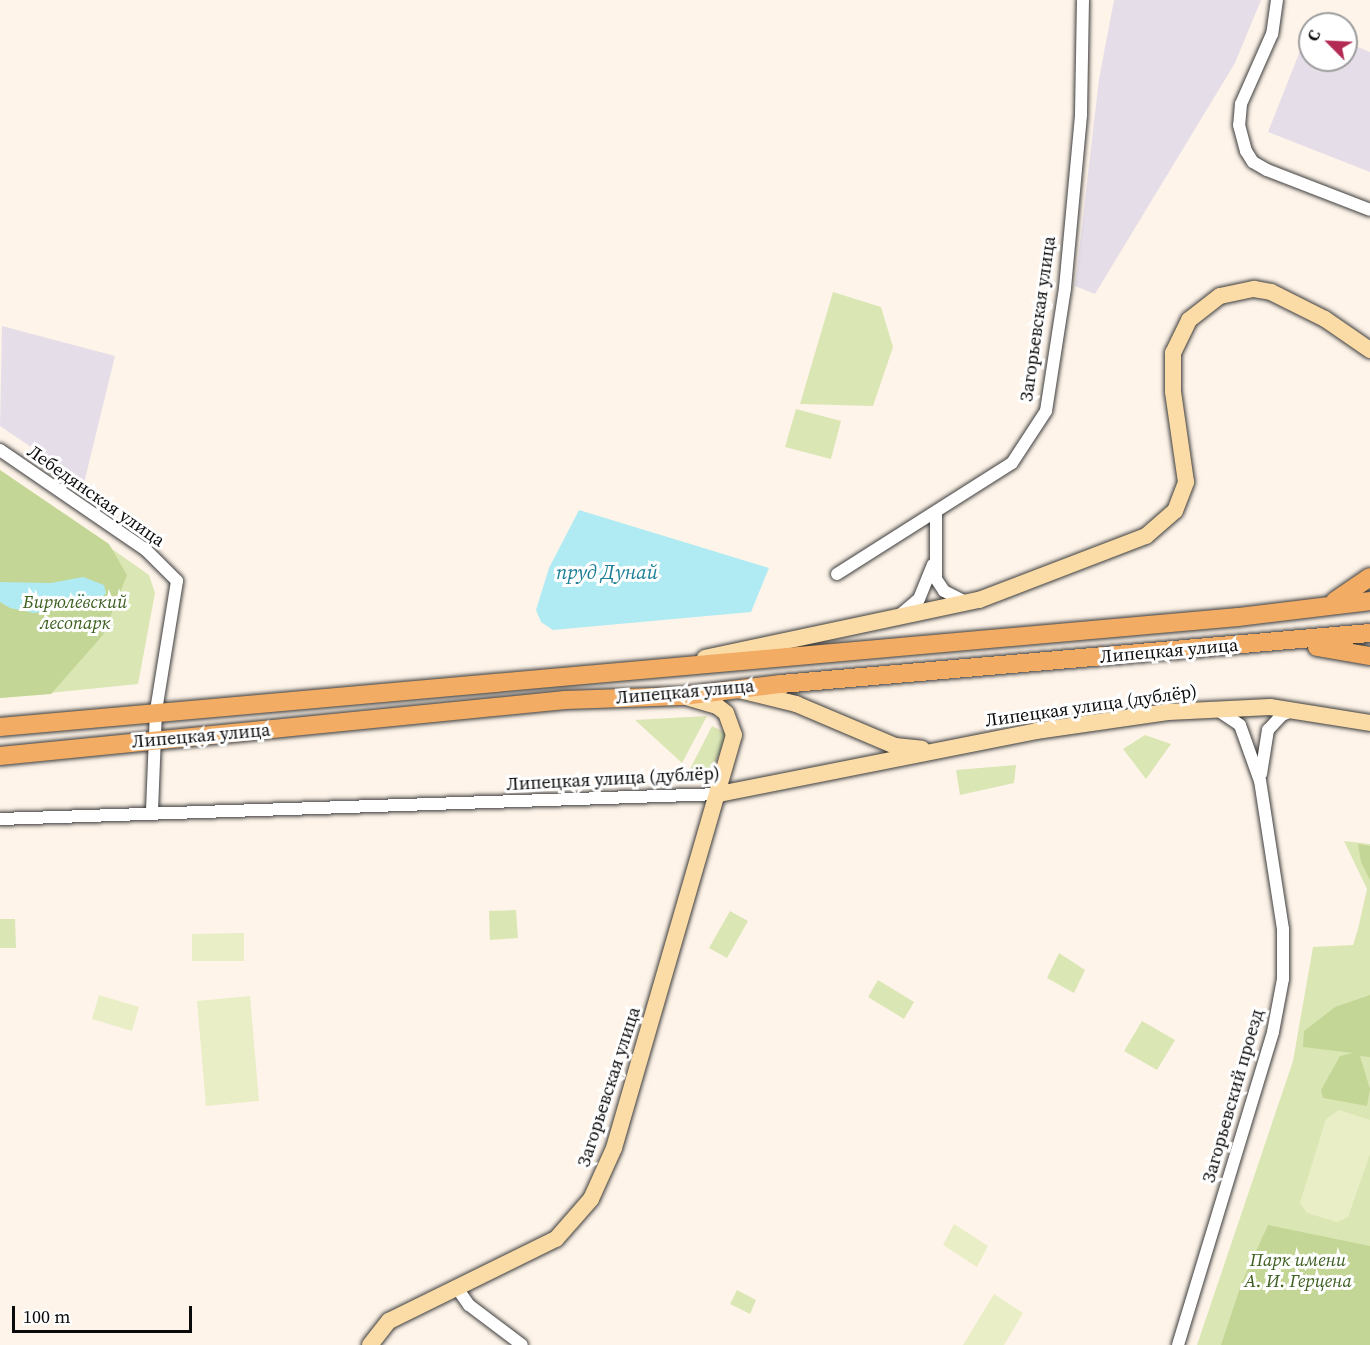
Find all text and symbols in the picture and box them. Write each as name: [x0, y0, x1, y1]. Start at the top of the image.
north arrow: [1298, 12, 1358, 72]
text: С: [1301, 26, 1325, 45]
street label: Загорьевская улица: [1016, 235, 1060, 403]
street label: Лебедянская улица: [23, 440, 169, 552]
water label: пруд Дунай: [556, 560, 658, 584]
park label: Бирюлёвский лесопарк: [23, 592, 127, 634]
street label: Липецкая улица: [1099, 634, 1239, 668]
street label: Липецкая улица: [615, 675, 755, 709]
street label: Липецкая улица (дублёр): [984, 680, 1198, 732]
street label: Липецкая улица: [131, 719, 271, 753]
street label: Липецкая улица (дублёр): [506, 763, 720, 795]
street label: Загорьевская улица: [573, 1004, 645, 1170]
street label: Загорьевский проезд: [1198, 1007, 1268, 1185]
park label: Парк имени А. И. Герцена: [1244, 1250, 1352, 1292]
scale bar: [15, 1294, 195, 1332]
text: 100 m: [23, 1304, 70, 1329]

